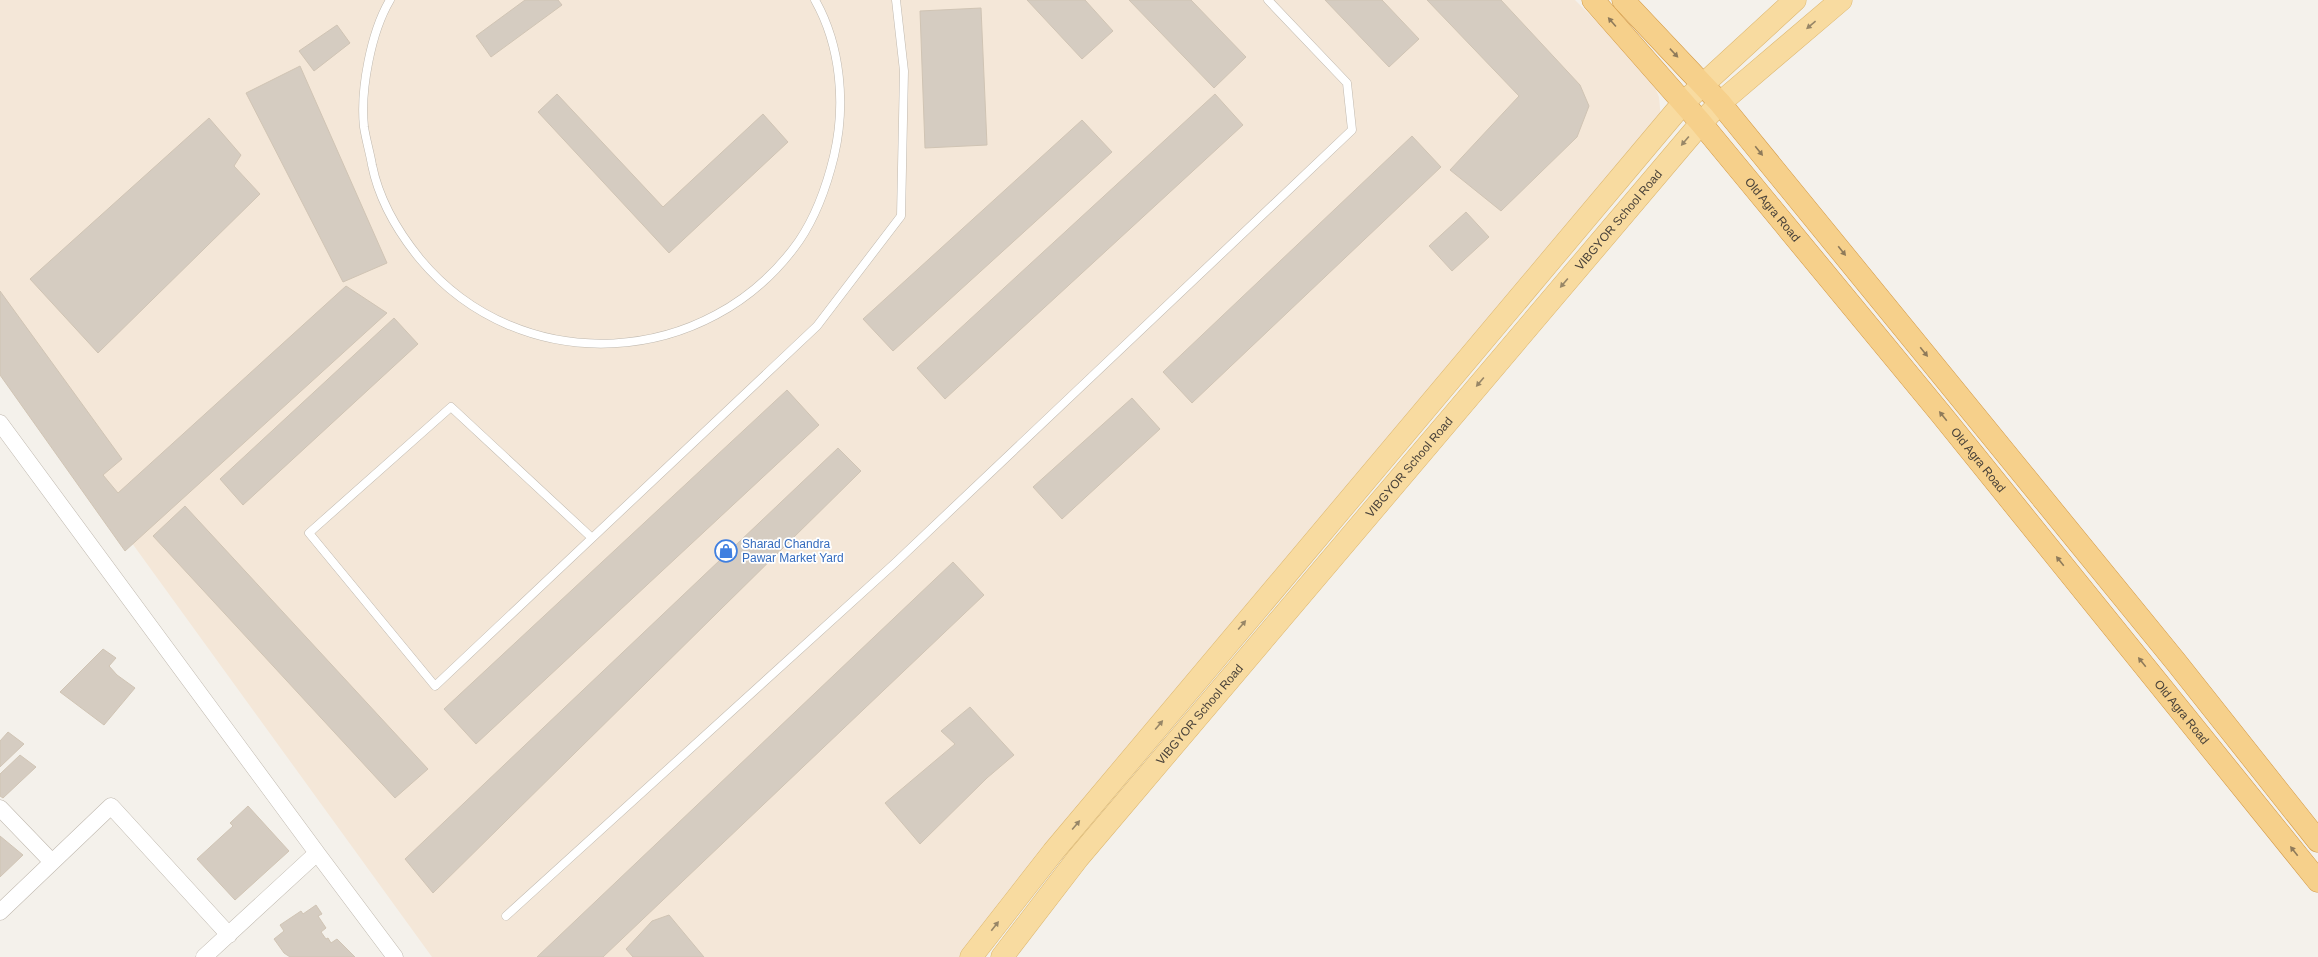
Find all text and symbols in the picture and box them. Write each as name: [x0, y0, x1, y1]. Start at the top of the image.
one-way arrow: [1608, 18, 1617, 27]
one-way arrow: [1806, 21, 1817, 30]
one-way arrow: [1669, 48, 1678, 58]
one-way arrow: [1680, 136, 1689, 147]
one-way arrow: [1755, 145, 1764, 156]
street label: VIBGYOR School Road: [1572, 167, 1665, 273]
street label: Old Agra Road: [1742, 175, 1803, 245]
one-way arrow: [1837, 246, 1846, 257]
one-way arrow: [1560, 278, 1569, 288]
one-way arrow: [1919, 347, 1928, 357]
one-way arrow: [1476, 377, 1485, 387]
one-way arrow: [1939, 411, 1948, 422]
street label: VIBGYOR School Road: [1363, 414, 1456, 520]
street label: Old Agra Road: [1948, 425, 2008, 495]
place label: Sharad Chandra Pawar Market Yard: [742, 537, 844, 565]
shop icon: Sharad Chandra Pawar Market Yard: [713, 538, 739, 564]
one-way arrow: [2056, 555, 2065, 566]
one-way arrow: [1238, 620, 1247, 630]
one-way arrow: [2138, 656, 2147, 667]
street label: VIBGYOR School Road: [1153, 662, 1246, 767]
street label: Old Agra Road: [2151, 677, 2212, 747]
one-way arrow: [1154, 719, 1163, 730]
one-way arrow: [1071, 819, 1080, 830]
one-way arrow: [2289, 845, 2298, 856]
one-way arrow: [990, 921, 999, 932]

